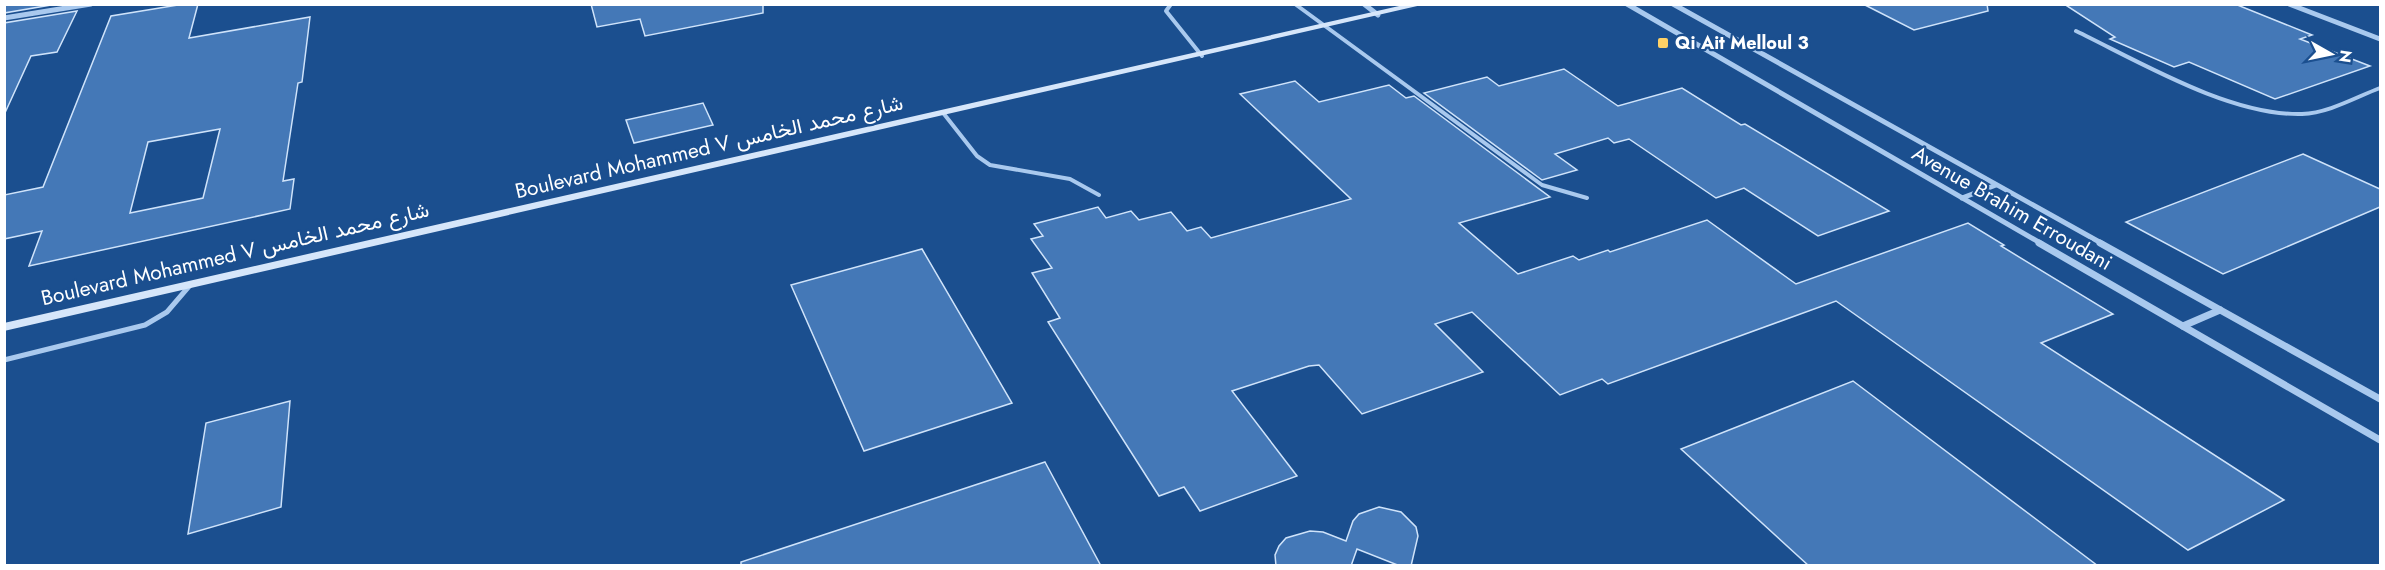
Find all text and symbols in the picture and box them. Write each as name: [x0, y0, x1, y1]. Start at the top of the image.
north arrow: [2301, 24, 2361, 84]
place label: Qi Ait Melloul 3: [1675, 30, 1809, 56]
marker: Qi Ait Melloul 3: [1656, 36, 1670, 50]
text: N: [2333, 48, 2358, 64]
street label: Boulevard Mohammed V شارع محمد الخامس: [512, 88, 906, 206]
street label: Avenue Brahim Erroudani: [1906, 138, 2118, 278]
street label: Boulevard Mohammed V شارع محمد الخامس: [38, 195, 432, 313]

